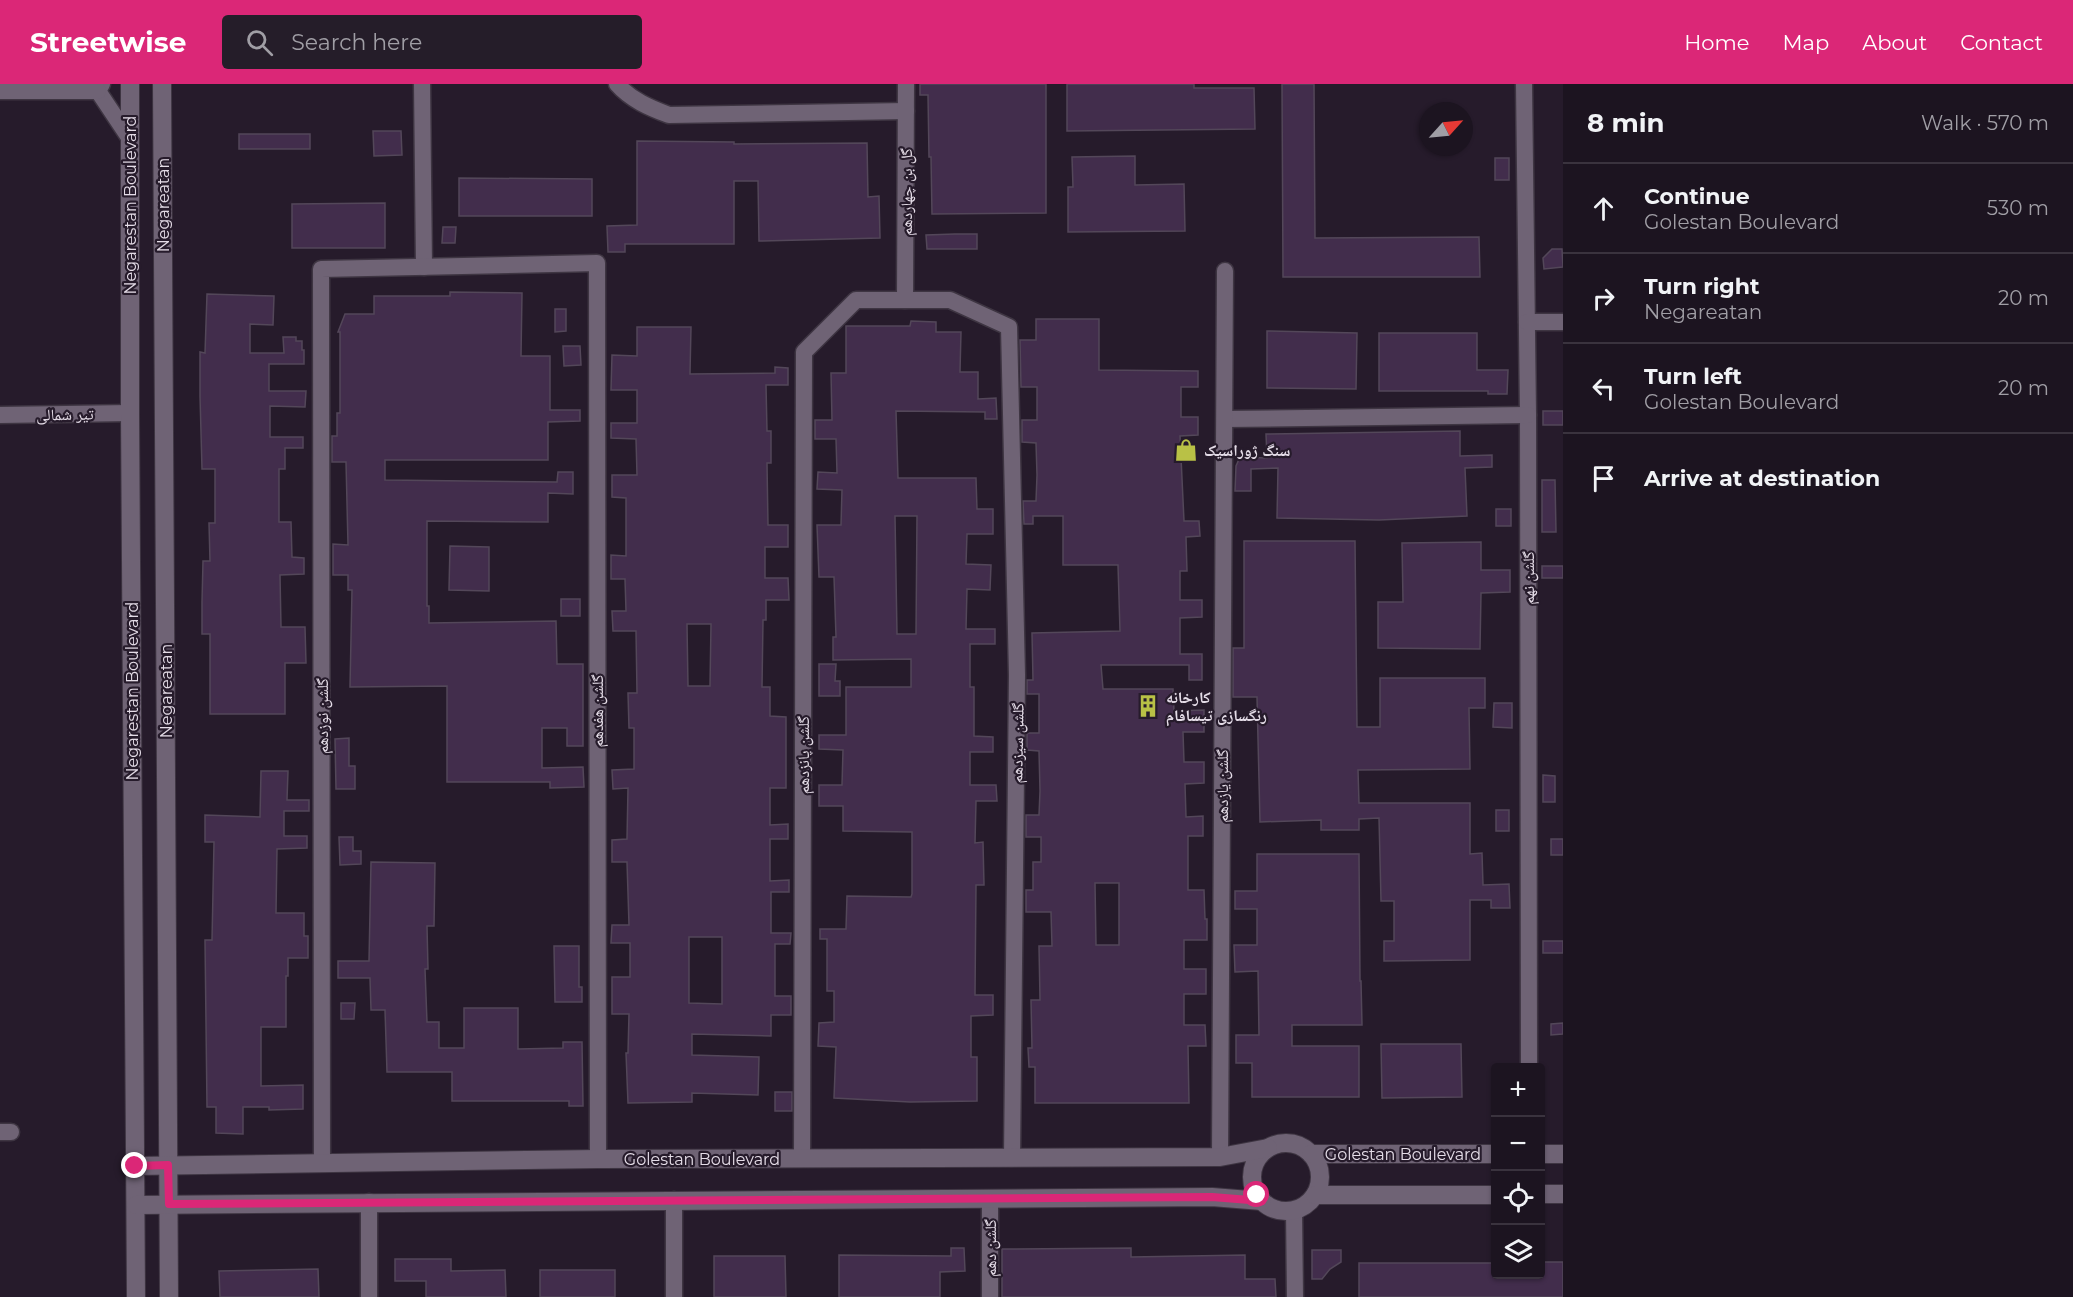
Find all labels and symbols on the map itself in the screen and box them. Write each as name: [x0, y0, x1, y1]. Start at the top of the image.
north arrow: [1419, 102, 1473, 156]
street label: Negarestan Boulevard: [121, 116, 140, 294]
street label: گل بن چهاردهم: [897, 148, 917, 236]
street label: Negareatan: [154, 158, 173, 252]
street label: تیر شمالی: [36, 404, 94, 425]
shop icon: سنگ ژوراسیک: [1173, 437, 1199, 463]
place label: سنگ ژوراسیک: [1204, 441, 1291, 460]
street label: گلشن نهم: [1519, 551, 1539, 605]
street label: Negarestan Boulevard: [123, 602, 142, 780]
street label: Negareatan: [157, 644, 176, 738]
street label: گلشن هفدهم: [588, 674, 608, 748]
street label: گلشن نوزدهم: [313, 678, 333, 754]
place label: کارخانه رنگسازی تیسافام: [1166, 688, 1267, 727]
building icon: کارخانه رنگسازی تیسافام: [1135, 693, 1161, 719]
street label: گلشن سیزدهم: [1007, 702, 1029, 784]
street label: گلشن پانزدهم: [794, 715, 814, 794]
street label: گلشن یازدهم: [1213, 749, 1233, 823]
street label: Golestan Boulevard: [1325, 1145, 1481, 1164]
street label: Golestan Boulevard: [624, 1150, 780, 1169]
route end: [121, 1152, 147, 1178]
route start: [1243, 1181, 1269, 1207]
street label: گلشن دهم: [981, 1219, 1001, 1277]

